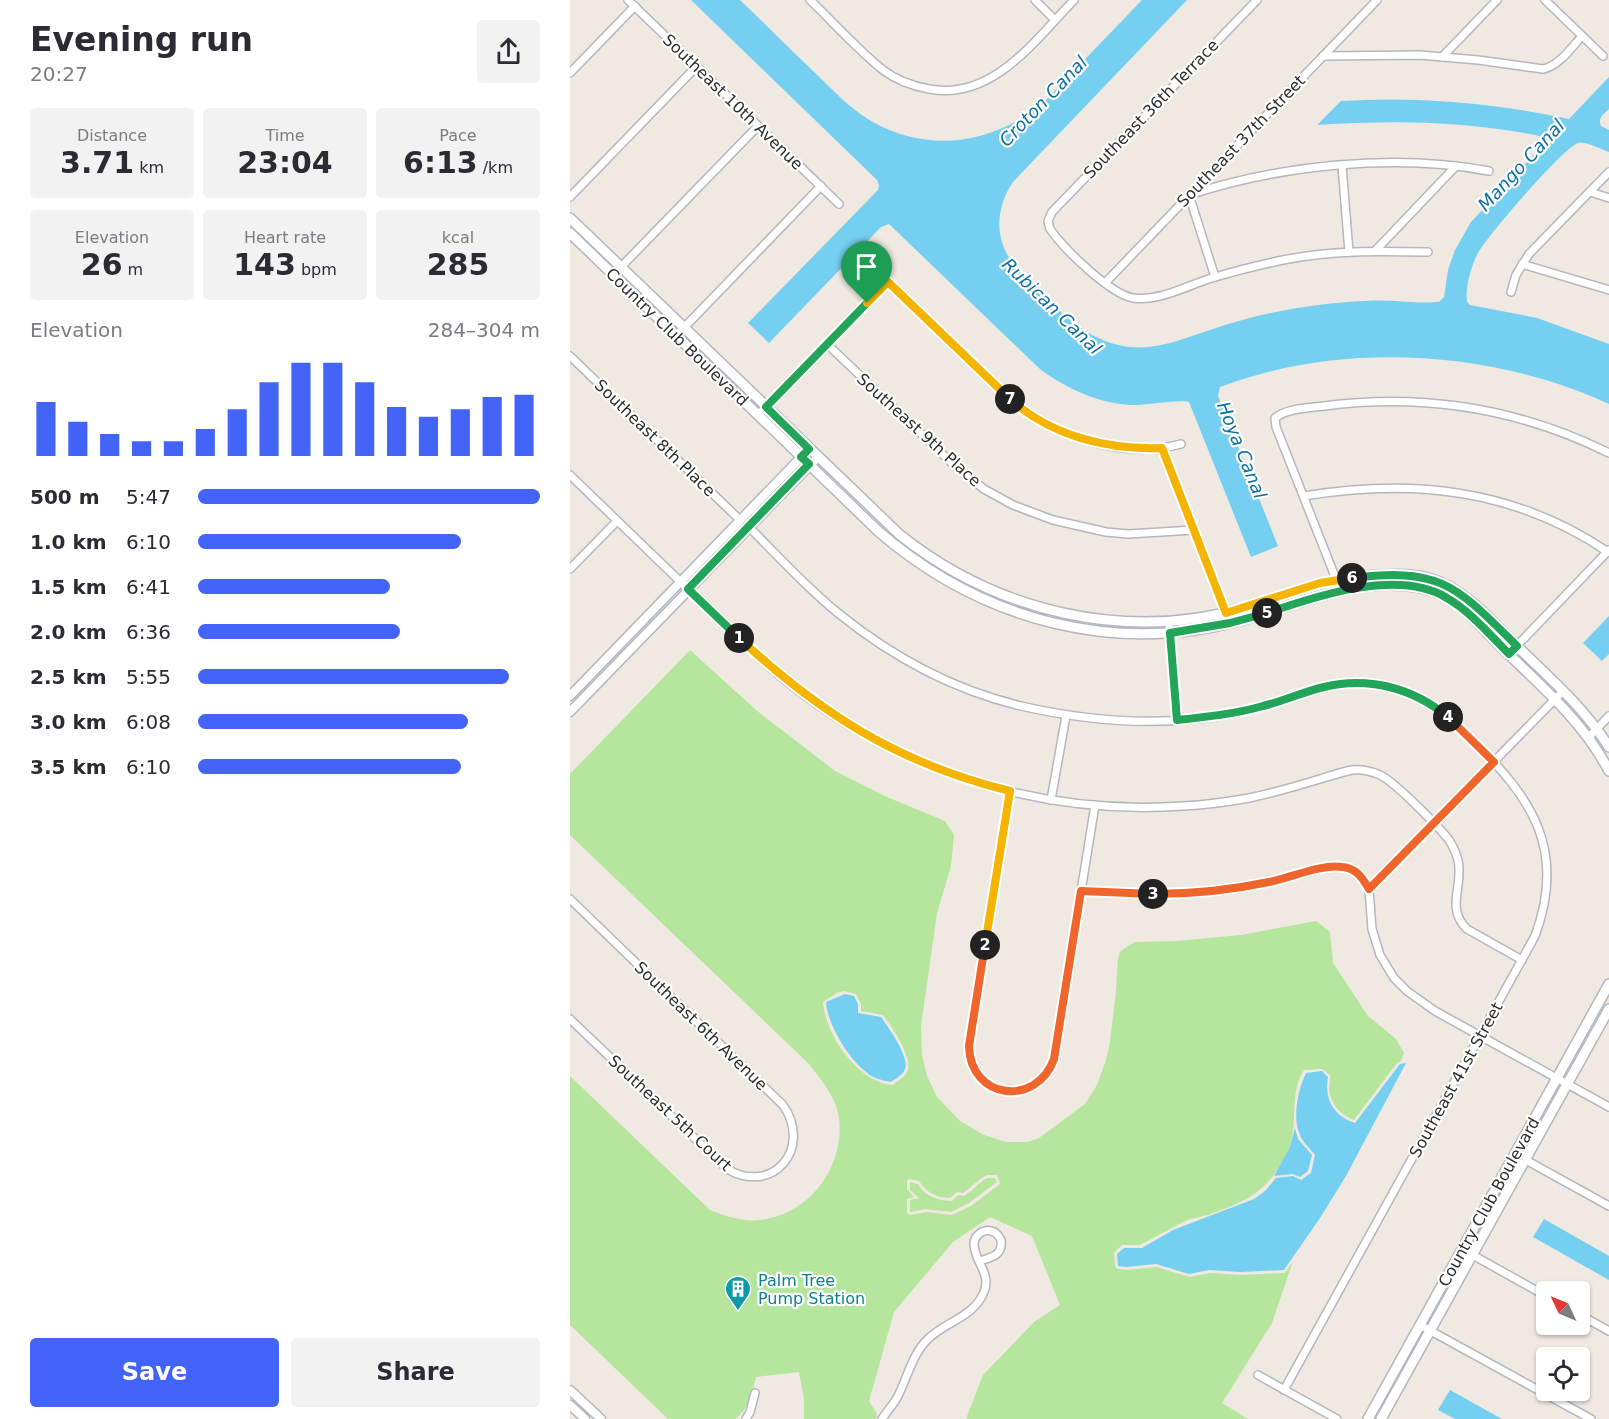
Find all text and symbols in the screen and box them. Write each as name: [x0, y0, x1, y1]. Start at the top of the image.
text: Evening run: [30, 20, 253, 59]
button: share: [477, 20, 540, 83]
street label: Southeast 10th Avenue: [659, 30, 807, 174]
street label: Southeast 36th Terrace: [1080, 36, 1222, 182]
water label: Croton Canal: [995, 52, 1091, 150]
text: 20:27: [30, 62, 88, 86]
street label: Southeast 37th Street: [1173, 71, 1309, 211]
water label: Mango Canal: [1473, 115, 1569, 215]
text: Distance: [77, 126, 147, 145]
text: Time: [265, 126, 305, 145]
text: Pace: [439, 126, 477, 145]
text: 3.71: [60, 145, 134, 180]
text: 23:04: [237, 145, 333, 180]
text: 6:13: [403, 145, 478, 180]
text: km: [134, 158, 164, 177]
text: /km: [478, 158, 513, 177]
text: Elevation: [75, 228, 149, 247]
text: Heart rate: [244, 228, 326, 247]
text: kcal: [442, 228, 474, 247]
pin: [841, 241, 892, 303]
text: 26: [81, 247, 123, 282]
text: 143: [233, 247, 296, 282]
text: 285: [427, 247, 489, 282]
icon: arrive: [850, 250, 883, 283]
water label: Rubican Canal: [998, 253, 1106, 359]
text: m: [123, 260, 143, 279]
text: bpm: [296, 260, 337, 279]
street label: Country Club Boulevard: [602, 264, 752, 410]
text: Elevation: [30, 318, 123, 342]
text: 284–304 m: [428, 318, 540, 342]
street label: Southeast 9th Place: [853, 369, 985, 491]
street label: Southeast 8th Place: [591, 376, 719, 500]
pin: 7: [995, 384, 1025, 414]
text: 7: [1004, 389, 1016, 408]
water label: Hoya Canal: [1213, 398, 1271, 502]
text: 500 m: [30, 485, 100, 509]
text: 5:47: [126, 485, 171, 509]
text: 1.0 km: [30, 530, 107, 554]
text: 6:10: [126, 530, 171, 554]
pin: 6: [1337, 563, 1367, 593]
text: 6: [1346, 568, 1358, 587]
text: 1.5 km: [30, 575, 107, 599]
text: 6:41: [126, 575, 171, 599]
pin: 5: [1252, 598, 1282, 628]
text: 5: [1261, 603, 1273, 622]
text: 2.0 km: [30, 620, 107, 644]
text: 6:36: [126, 620, 171, 644]
pin: 1: [724, 623, 754, 653]
text: 1: [733, 628, 745, 647]
text: 2.5 km: [30, 665, 107, 689]
text: 5:55: [126, 665, 171, 689]
pin: 4: [1433, 702, 1463, 732]
text: 4: [1442, 707, 1454, 726]
text: 3.0 km: [30, 710, 107, 734]
text: 6:08: [126, 710, 171, 734]
text: 3.5 km: [30, 755, 107, 779]
text: 6:10: [126, 755, 171, 779]
pin: 3: [1138, 879, 1168, 909]
text: 3: [1147, 884, 1159, 903]
pin: 2: [970, 930, 1000, 960]
text: 2: [979, 935, 991, 954]
street label: Southeast 6th Avenue: [631, 958, 771, 1094]
street label: Southeast 41st Street: [1405, 999, 1507, 1161]
street label: Southeast 5th Court: [604, 1051, 736, 1175]
street label: Country Club Boulevard: [1434, 1114, 1544, 1290]
place label: Palm Tree Pump Station: [758, 1271, 865, 1308]
building icon: Palm Tree Pump Station: [723, 1274, 753, 1312]
north arrow: [1536, 1281, 1590, 1335]
map controls: [1536, 1281, 1590, 1401]
button: Save: [30, 1338, 279, 1407]
button: Share: [291, 1338, 540, 1407]
button: locate: [1536, 1347, 1590, 1401]

